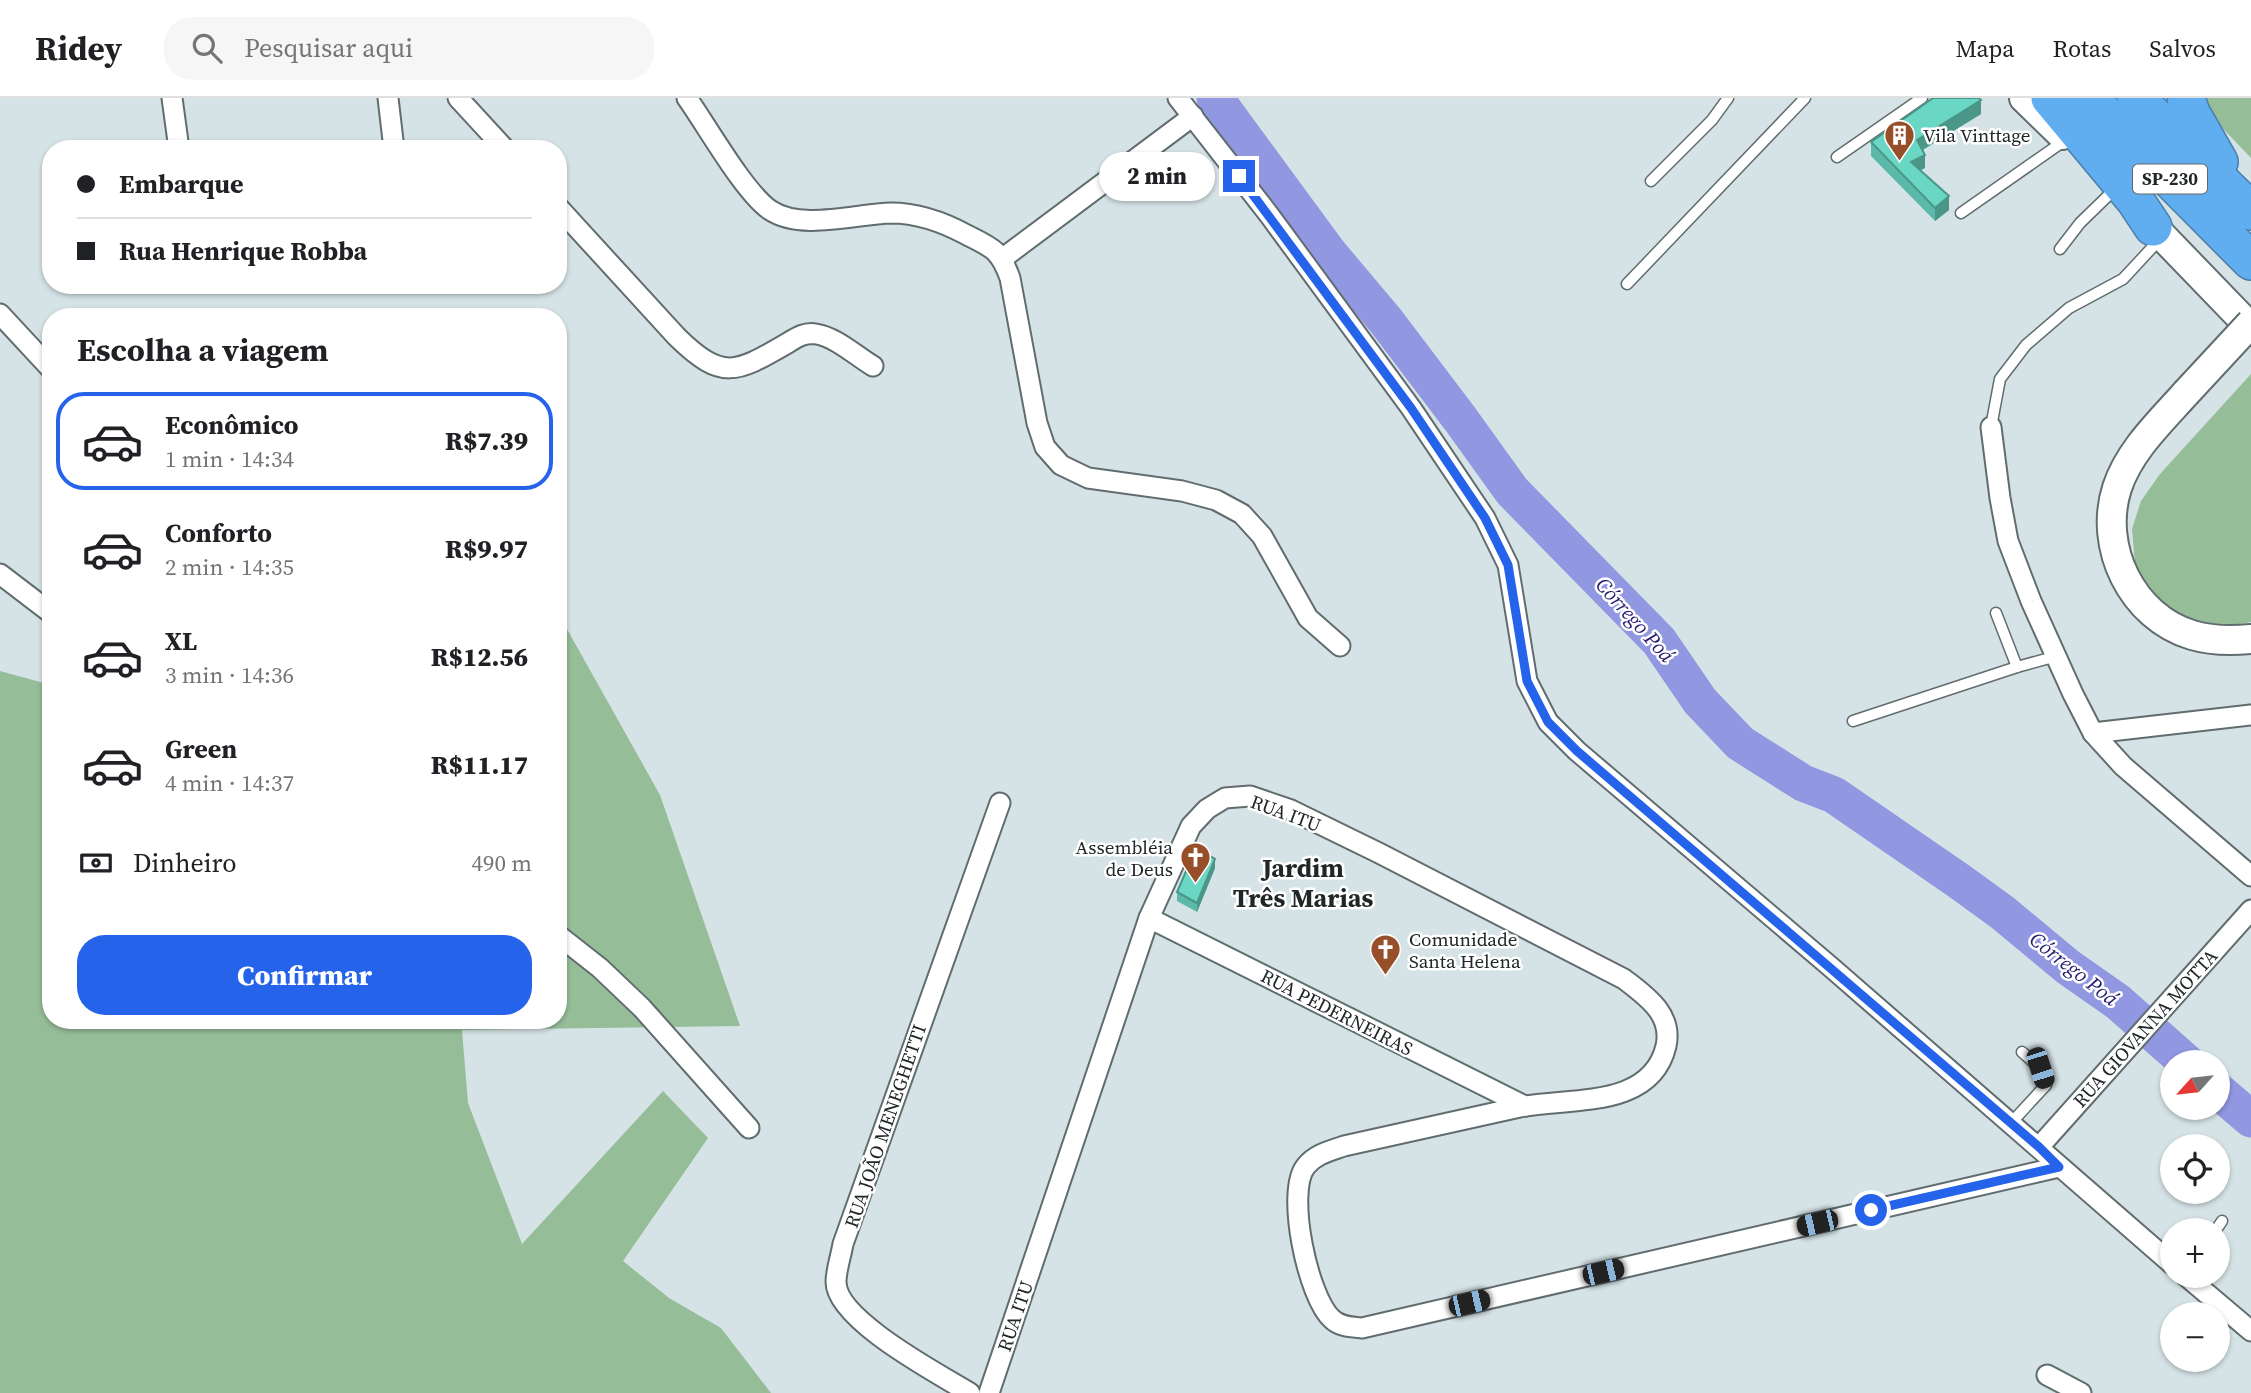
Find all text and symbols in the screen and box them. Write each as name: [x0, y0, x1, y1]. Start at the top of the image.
search box: [164, 17, 654, 80]
text: Ridey: [35, 26, 122, 71]
icon: search: [188, 29, 226, 67]
text: Pesquisar aqui: [244, 30, 413, 66]
text: Mapa: [1955, 32, 2015, 65]
text: Rotas: [2053, 32, 2111, 65]
text: Salvos: [2149, 32, 2216, 65]
building icon: Vila Vinttage: [1883, 118, 1917, 162]
place label: Vila Vinttage: [1923, 122, 2031, 148]
callout: 2 min: [1099, 152, 1214, 200]
text: 2 min: [1127, 160, 1187, 192]
route end: [1223, 160, 1255, 192]
road number: SP-230: [2133, 164, 2207, 194]
text: Embarque: [119, 166, 243, 202]
text: Rua Henrique Robba: [119, 233, 367, 269]
text: Escolha a viagem: [77, 328, 329, 372]
text: Econômico: [165, 407, 298, 443]
icon: car: [81, 410, 144, 473]
text: R$7.39: [445, 423, 528, 459]
text: 1 min · 14:34: [165, 443, 294, 475]
text: Conforto: [165, 515, 272, 551]
icon: car: [81, 518, 144, 581]
text: R$9.97: [445, 531, 528, 567]
text: 2 min · 14:35: [165, 551, 294, 583]
water label: Córrego Poá: [1589, 571, 1682, 669]
text: XL: [165, 623, 197, 659]
icon: car: [81, 626, 144, 689]
text: R$12.56: [431, 639, 528, 675]
text: 3 min · 14:36: [165, 659, 294, 691]
text: Green: [165, 731, 237, 767]
icon: car: [81, 734, 144, 797]
text: R$11.17: [431, 747, 528, 783]
text: 4 min · 14:37: [165, 767, 294, 799]
street label: RUA ITU: [1247, 788, 1325, 838]
place label: Assembléia de Deus: [1076, 834, 1173, 882]
church icon: Assembléia de Deus: [1179, 841, 1213, 885]
icon: cash: [77, 844, 115, 882]
text: Dinheiro: [133, 845, 237, 881]
text: 490 m: [471, 847, 532, 879]
district label: Jardim Três Marias: [1233, 850, 1373, 916]
water label: Córrego Poá: [2024, 925, 2125, 1013]
place label: Comunidade Santa Helena: [1409, 926, 1521, 974]
church icon: Comunidade Santa Helena: [1369, 933, 1403, 977]
button: Confirmar: [77, 935, 532, 1015]
street label: RUA GIOVANNA MOTTA: [2067, 943, 2223, 1113]
street label: RUA PEDERNEIRAS: [1256, 962, 1418, 1062]
street label: RUA JOÃO MENEGHETTI: [838, 1021, 932, 1231]
car: [2024, 1045, 2057, 1091]
north arrow: [2160, 1050, 2230, 1120]
map controls: [2160, 1050, 2230, 1372]
button: locate: [2160, 1134, 2230, 1204]
route start: [1855, 1194, 1887, 1226]
car: [1795, 1208, 1840, 1238]
button: +: [2160, 1218, 2230, 1288]
car: [1581, 1257, 1626, 1287]
street label: RUA ITU: [991, 1277, 1039, 1355]
car: [1447, 1288, 1492, 1318]
button: −: [2160, 1302, 2230, 1372]

